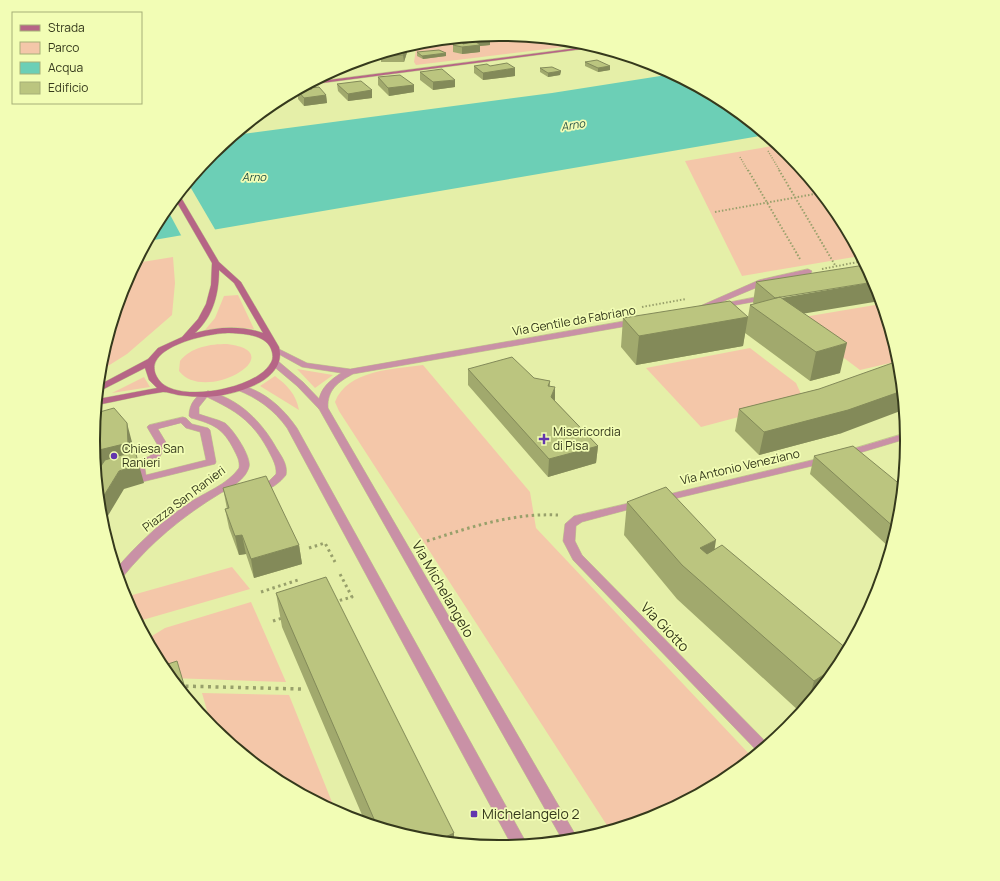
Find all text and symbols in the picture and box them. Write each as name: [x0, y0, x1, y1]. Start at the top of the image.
legend: [12, 12, 142, 104]
text: Strada: [48, 19, 85, 36]
text: Parco: [48, 39, 79, 56]
text: Acqua: [48, 59, 83, 76]
text: Edificio: [48, 79, 88, 96]
water label: Arno: [560, 115, 587, 134]
water label: Arno: [242, 169, 267, 184]
street label: Via Gentile da Fabriano: [511, 301, 637, 340]
place label: Misericordia di Pisa: [553, 423, 621, 454]
marker: Misericordia di Pisa: [538, 433, 550, 445]
place label: Chiesa San Ranieri: [122, 440, 184, 471]
street label: Via Antonio Veneziano: [678, 444, 801, 489]
marker: Chiesa San Ranieri: [109, 451, 119, 461]
street label: Piazza San Ranieri: [139, 462, 229, 535]
street label: Via Michelangelo: [408, 537, 479, 641]
street label: Via Giotto: [637, 598, 694, 656]
place label: Michelangelo 2: [482, 804, 579, 823]
marker: Michelangelo 2: [469, 809, 479, 819]

